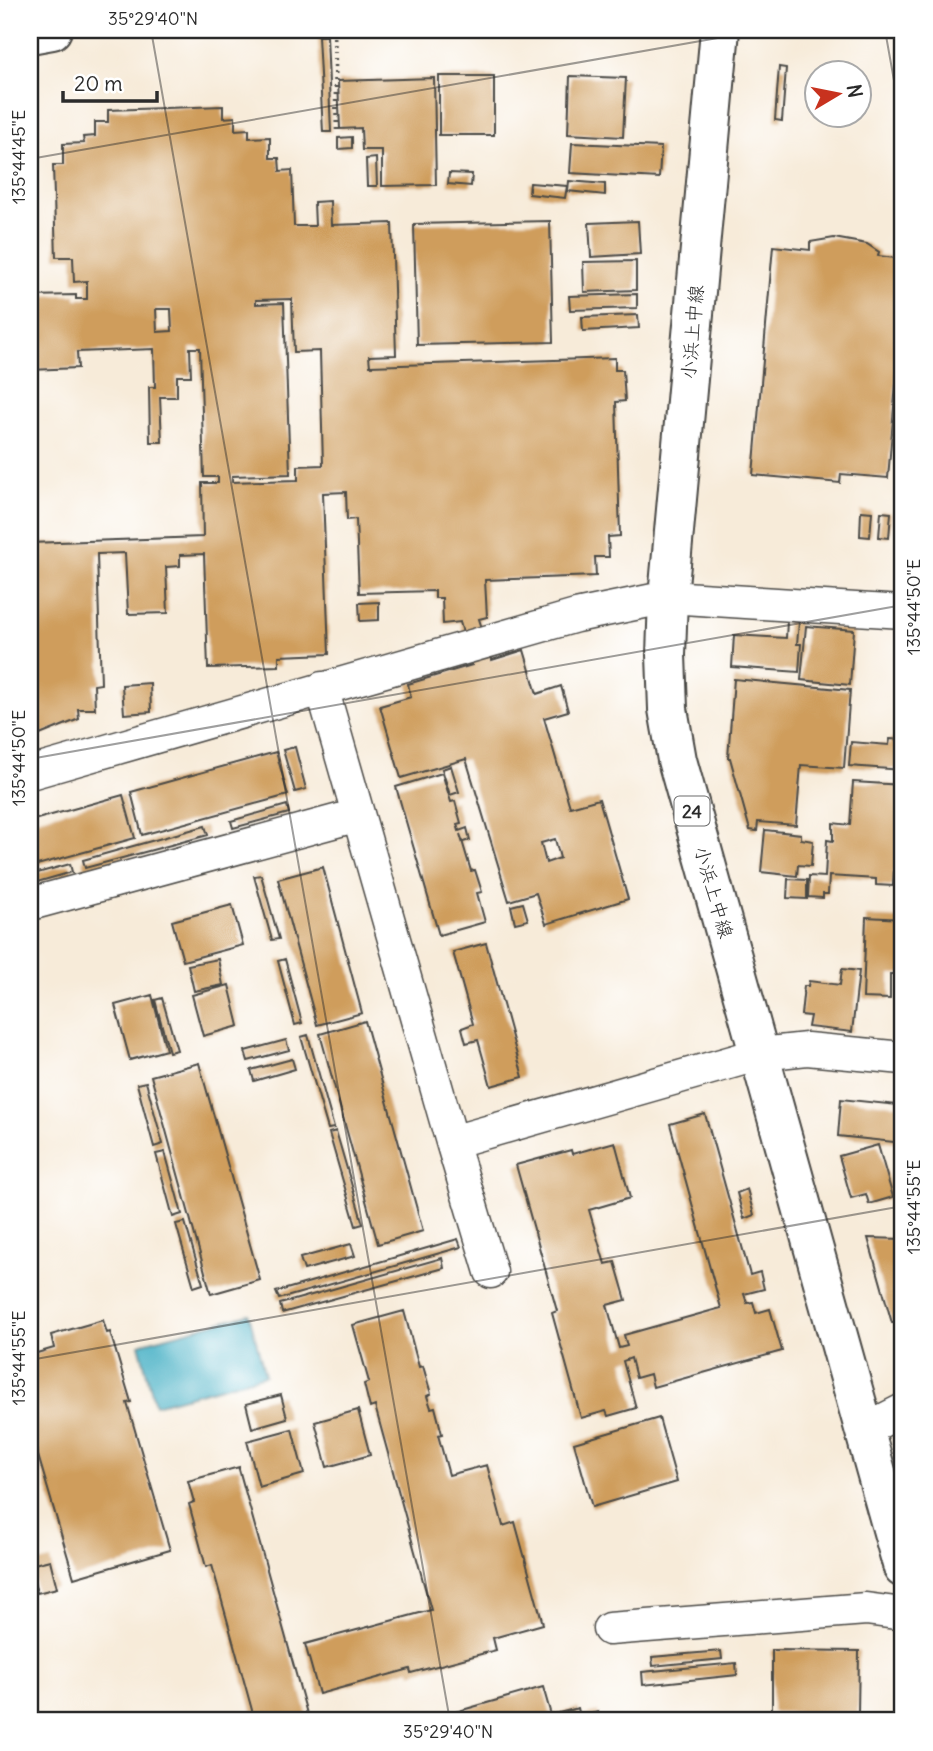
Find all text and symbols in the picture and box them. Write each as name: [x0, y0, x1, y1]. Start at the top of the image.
text: 35°29'40"N: [108, 7, 198, 30]
scale bar: [63, 60, 158, 104]
north arrow: [804, 60, 874, 130]
text: 20 m: [74, 70, 123, 97]
text: N: [842, 82, 868, 100]
text: 135°44'45"E: [7, 110, 30, 204]
street label: 小浜上中線: [676, 284, 708, 380]
text: 135°44'50"E: [902, 559, 925, 655]
text: 135°44'50"E: [7, 710, 30, 806]
road number: 24: [674, 796, 710, 826]
street label: 小浜上中線: [689, 843, 739, 941]
text: 135°44'55"E: [902, 1159, 925, 1255]
text: 135°44'55"E: [7, 1310, 30, 1406]
text: 35°29'40"N: [403, 1720, 493, 1743]

